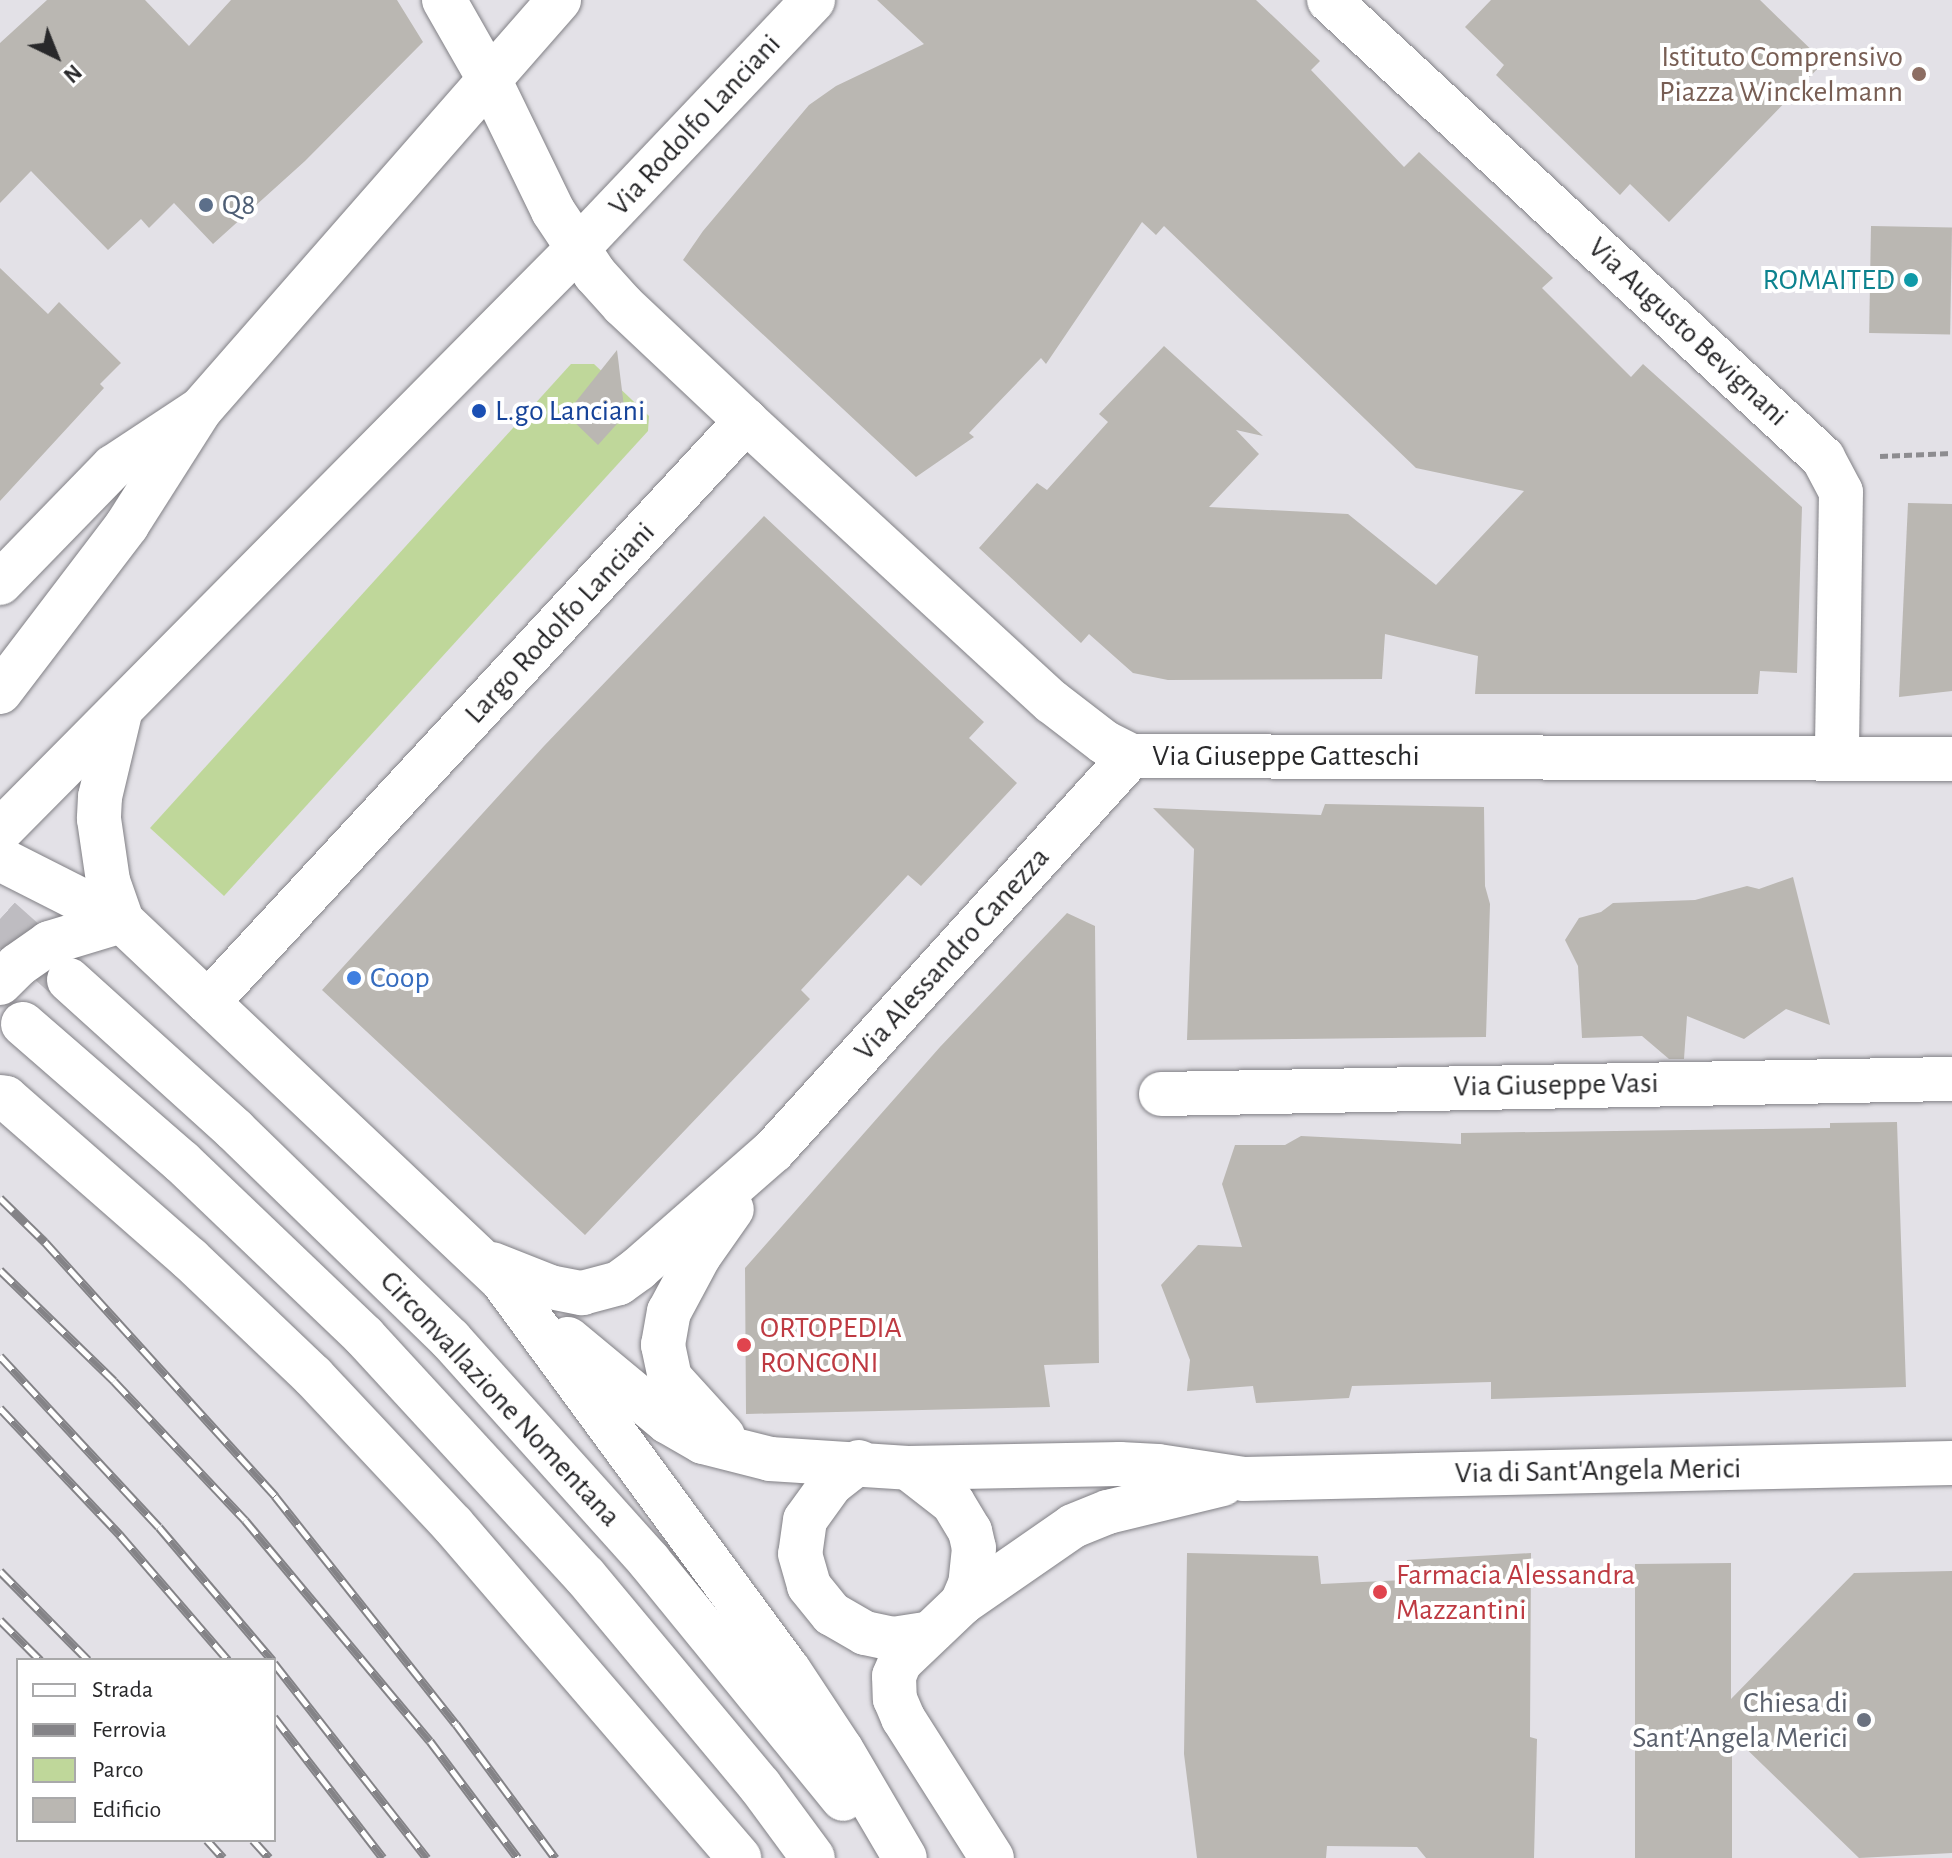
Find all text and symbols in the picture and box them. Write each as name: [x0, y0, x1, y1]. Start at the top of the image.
north arrow: [16, 16, 96, 96]
street label: Via Rodolfo Lanciani: [601, 26, 789, 224]
place label: Istituto Comprensivo Piazza Winckelmann: [1659, 39, 1903, 110]
text: N: [59, 60, 85, 87]
marker: Istituto Comprensivo Piazza Winckelmann: [1910, 65, 1928, 83]
place label: Q8: [222, 187, 255, 223]
marker: Q8: [197, 196, 215, 214]
street label: Via Augusto Bevignani: [1580, 230, 1796, 434]
place label: ROMAITED: [1762, 262, 1895, 298]
marker: ROMAITED: [1902, 271, 1920, 289]
place label: L.go Lanciani: [495, 393, 645, 429]
marker: L.go Lanciani: [470, 402, 488, 420]
street label: Largo Rodolfo Lanciani: [457, 515, 663, 731]
street label: Via Giuseppe Gatteschi: [1152, 738, 1420, 774]
street label: Via Alessandro Canezza: [847, 840, 1057, 1068]
place label: Coop: [370, 960, 430, 996]
marker: Coop: [345, 969, 363, 987]
street label: Via Giuseppe Vasi: [1453, 1065, 1659, 1105]
street label: Circonvallazione Nomentana: [372, 1264, 628, 1534]
place label: ORTOPEDIA RONCONI: [760, 1310, 902, 1380]
marker: ORTOPEDIA RONCONI: [735, 1336, 753, 1354]
street label: Via di Sant'Angela Merici: [1454, 1451, 1742, 1491]
place label: Farmacia Alessandra Mazzantini: [1396, 1557, 1635, 1628]
marker: Farmacia Alessandra Mazzantini: [1371, 1583, 1389, 1601]
legend: [16, 1658, 276, 1842]
text: Strada: [92, 1678, 153, 1702]
place label: Chiesa di Sant'Angela Merici: [1632, 1685, 1848, 1756]
marker: Chiesa di Sant'Angela Merici: [1855, 1711, 1873, 1729]
text: Ferrovia: [92, 1718, 167, 1742]
text: Parco: [92, 1758, 143, 1782]
text: Edificio: [92, 1798, 161, 1822]

